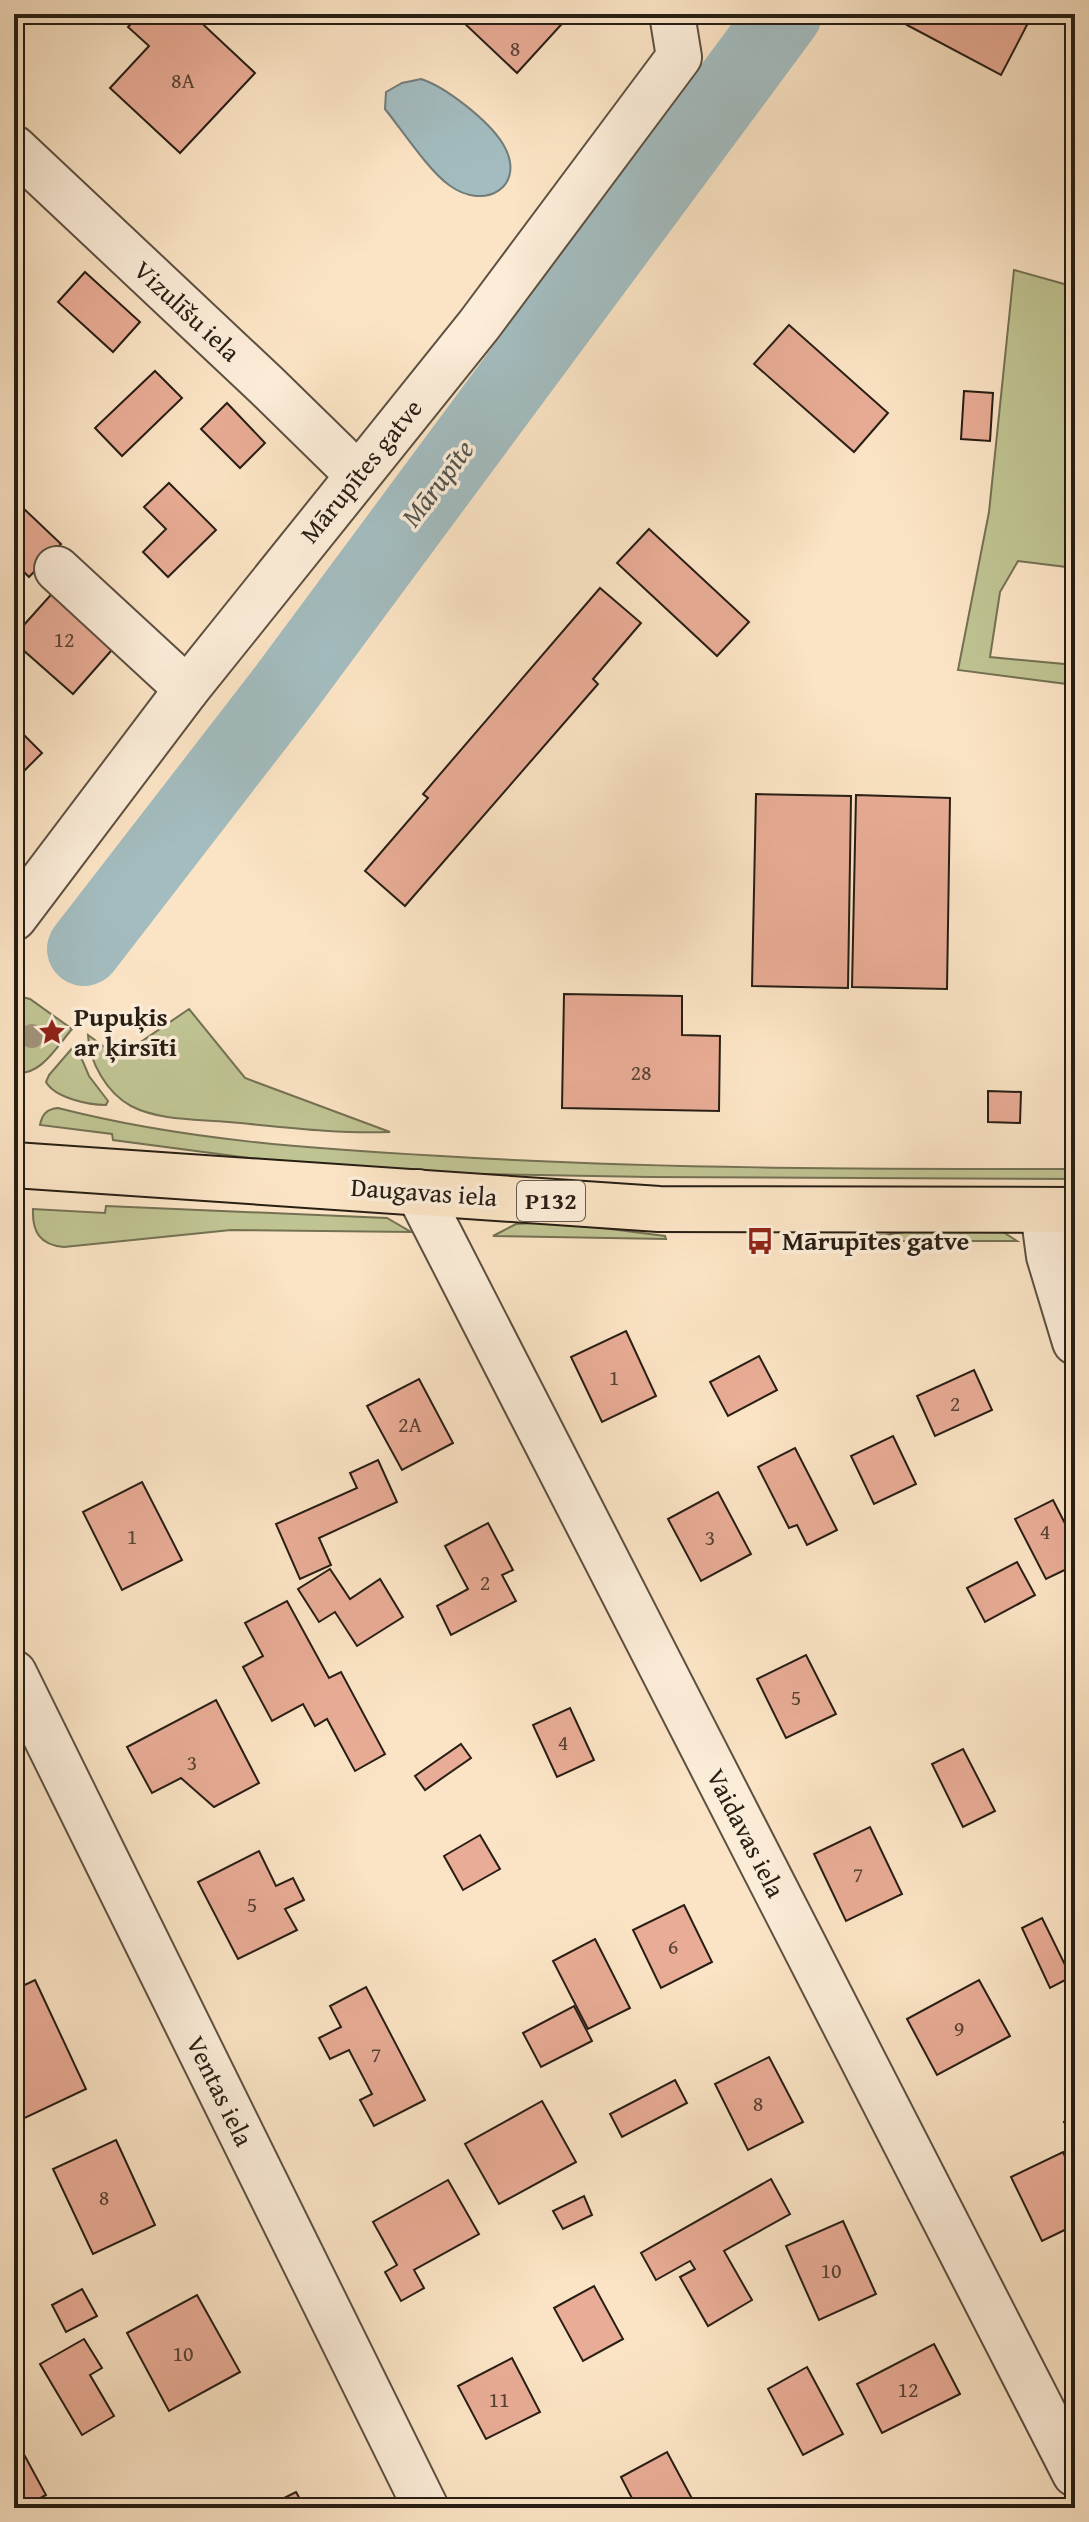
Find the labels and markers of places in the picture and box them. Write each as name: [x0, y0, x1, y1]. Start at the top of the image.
place label: Pupuķis ar ķirsīti: [74, 997, 177, 1066]
place icon: Pupuķis ar ķirsīti: [37, 1017, 67, 1047]
place label: Mārupītes gatve: [782, 1221, 969, 1260]
bus stop icon: Mārupītes gatve: [745, 1226, 775, 1256]

